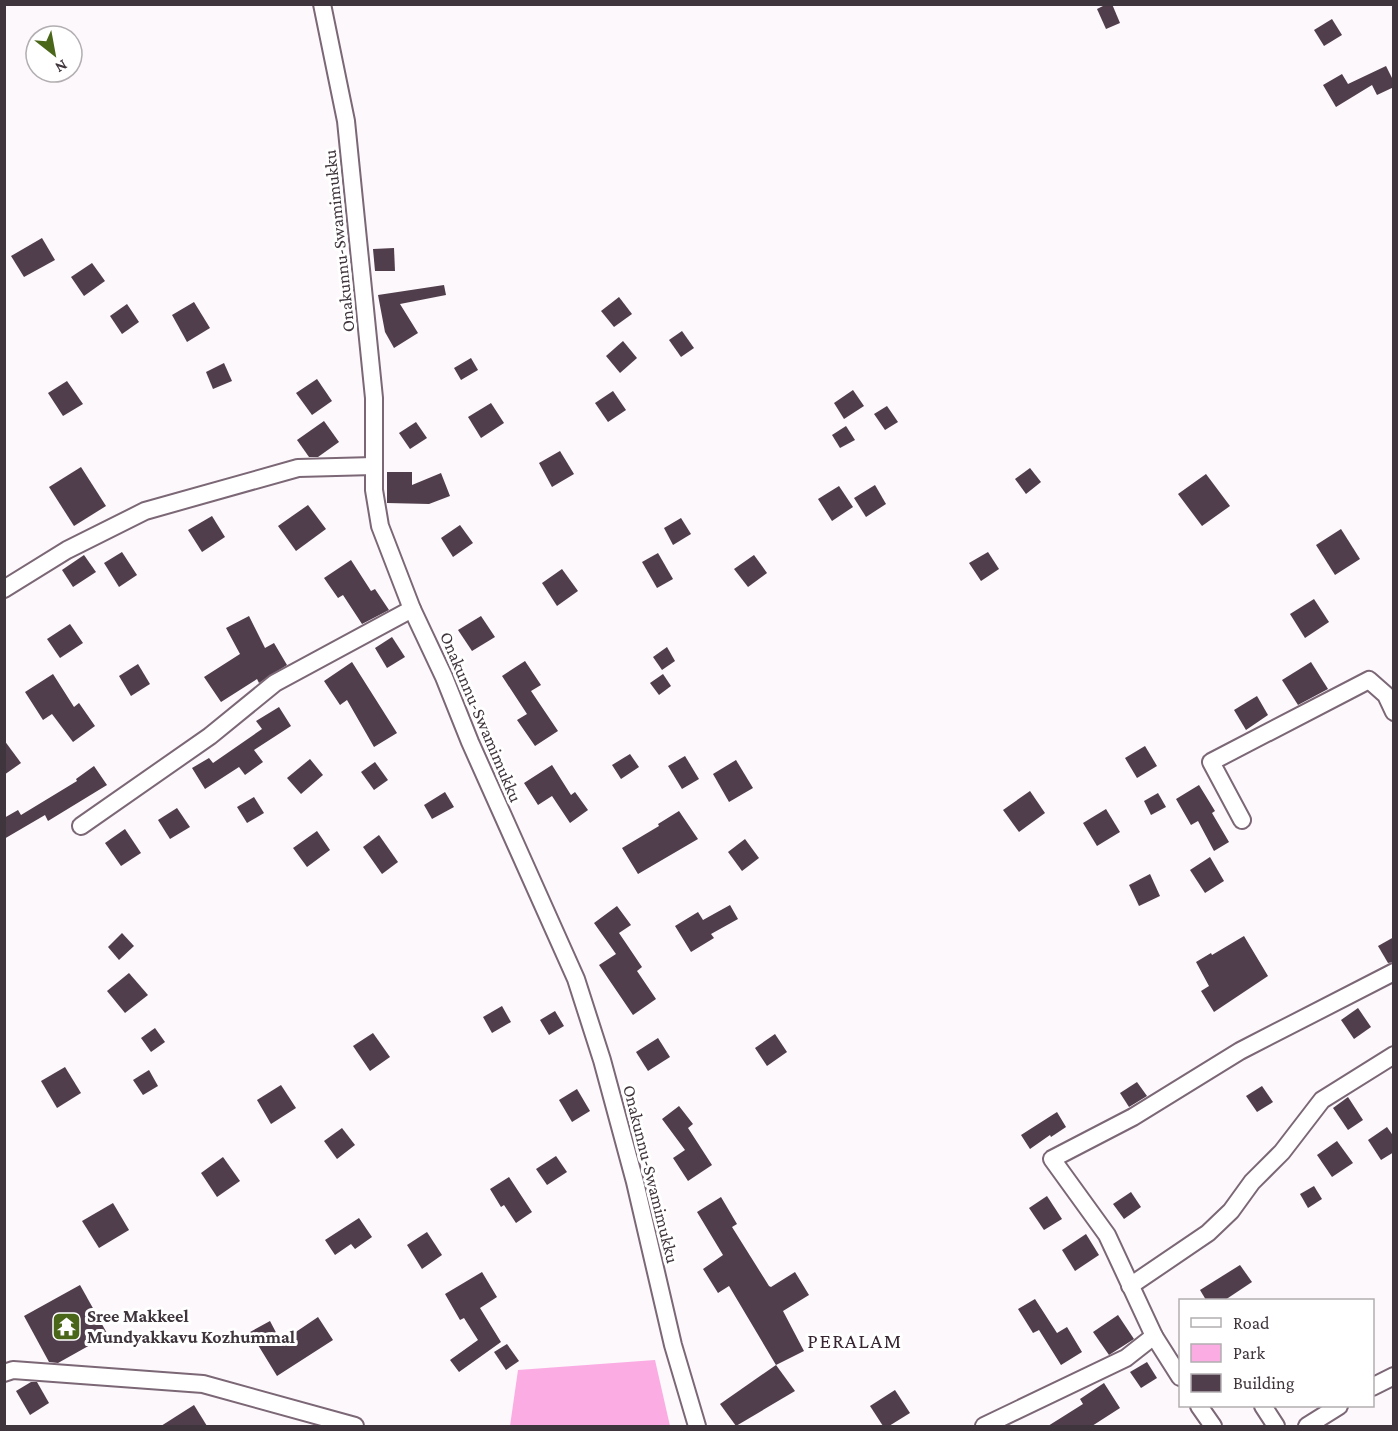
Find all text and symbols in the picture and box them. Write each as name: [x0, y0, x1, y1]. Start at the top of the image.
north arrow: [24, 24, 84, 84]
text: N: [52, 56, 71, 77]
street label: Onakunnu-Swamimukku: [319, 148, 359, 333]
street label: Onakunnu-Swamimukku: [436, 629, 526, 806]
street label: Onakunnu-Swamimukku: [619, 1083, 683, 1266]
legend: [1179, 1299, 1374, 1407]
place label: Sree Makkeel Mundyakkavu Kozhummal: [87, 1306, 295, 1347]
temple icon: Sree Makkeel Mundyakkavu Kozhummal: [50, 1310, 82, 1342]
text: Road: [1233, 1313, 1270, 1333]
district label: PERALAM: [807, 1329, 903, 1353]
text: Park: [1233, 1343, 1265, 1363]
text: Building: [1233, 1373, 1295, 1393]

